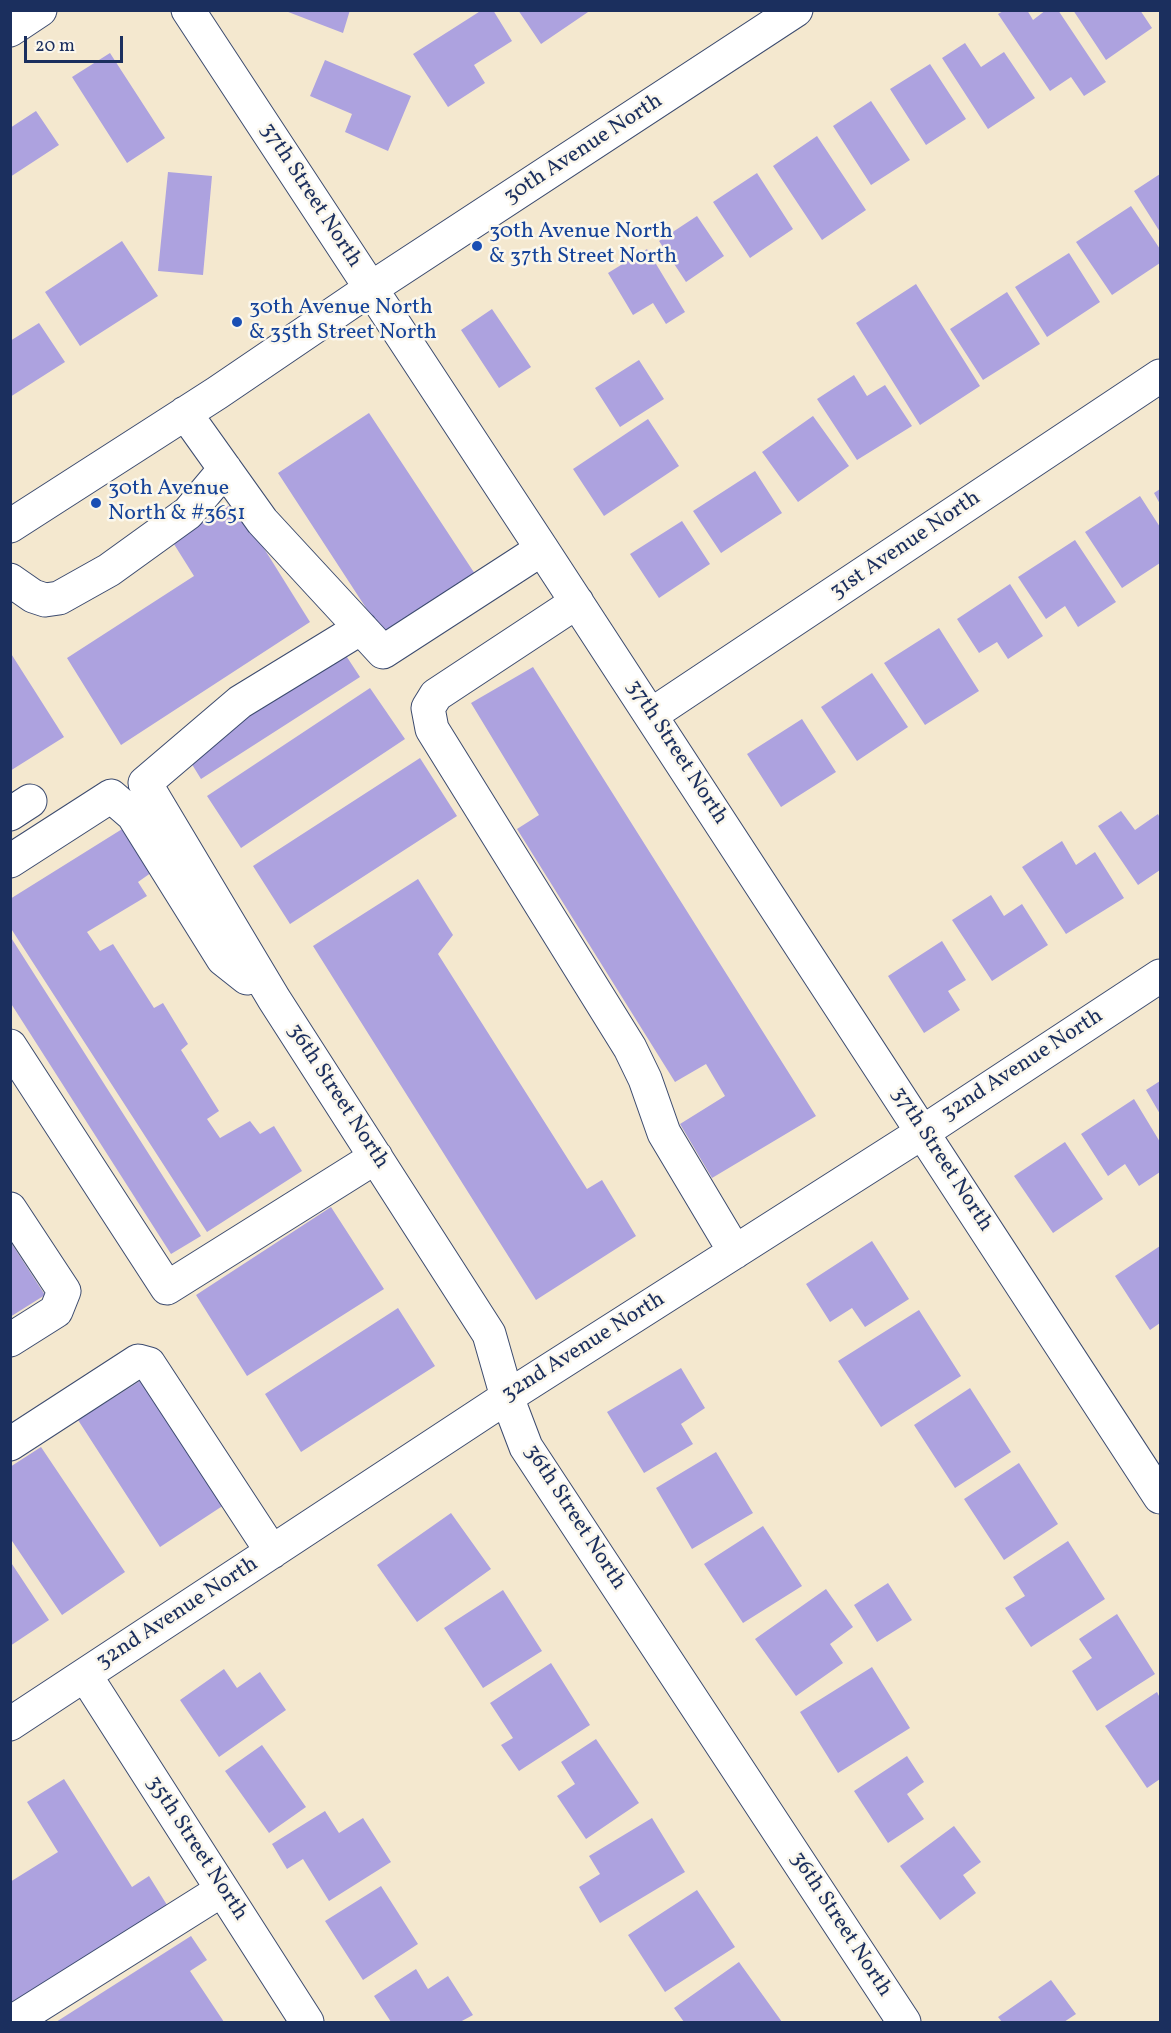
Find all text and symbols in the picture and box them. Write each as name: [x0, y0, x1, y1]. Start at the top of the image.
scale bar: [27, 24, 126, 62]
text: 20 m: [35, 34, 75, 59]
street label: 30th Avenue North: [500, 89, 668, 211]
street label: 37th Street North: [253, 119, 367, 273]
place label: 30th Avenue North & 37th Street North: [489, 220, 677, 272]
marker: 30th Avenue North & 37th Street North: [470, 239, 484, 253]
place label: 30th Avenue North & 35th Street North: [249, 296, 437, 348]
marker: 30th Avenue North & 35th Street North: [230, 315, 244, 329]
place label: 30th Avenue North & #3651: [108, 477, 246, 528]
street label: 31st Avenue North: [826, 486, 986, 606]
marker: 30th Avenue North & #3651: [89, 496, 103, 510]
street label: 37th Street North: [619, 676, 733, 830]
street label: 32nd Avenue North: [937, 1004, 1109, 1128]
street label: 36th Street North: [280, 1019, 394, 1175]
street label: 37th Street North: [884, 1083, 998, 1237]
street label: 32nd Avenue North: [498, 1287, 670, 1409]
street label: 36th Street North: [517, 1440, 631, 1596]
street label: 32nd Avenue North: [92, 1552, 264, 1676]
street label: 35th Street North: [139, 1772, 253, 1926]
street label: 36th Street North: [783, 1847, 897, 2003]

